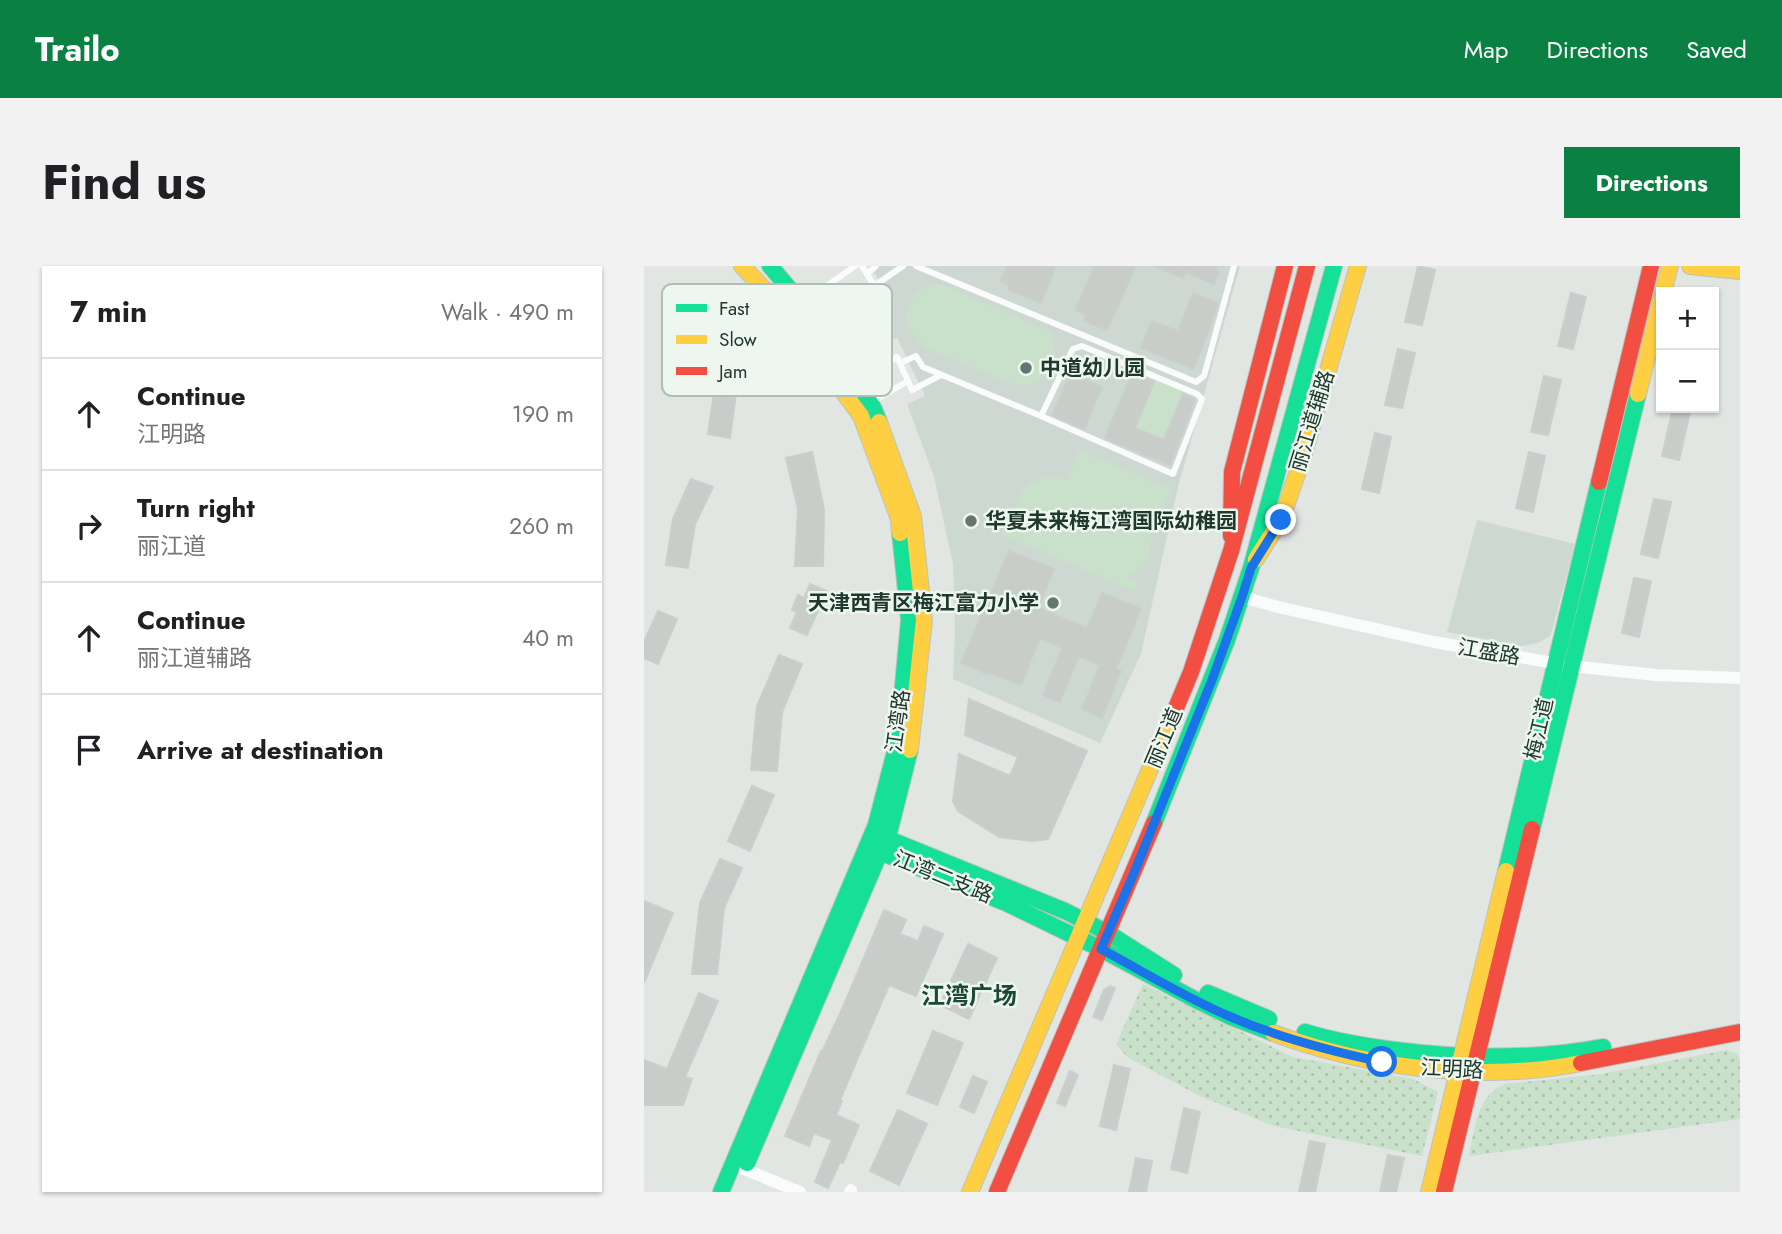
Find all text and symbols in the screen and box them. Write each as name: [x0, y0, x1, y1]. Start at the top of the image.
text: Trailo: [35, 26, 120, 73]
text: Map: [1464, 32, 1509, 67]
text: Directions: [1547, 32, 1648, 67]
text: Saved: [1686, 32, 1747, 67]
text: Find us: [42, 147, 206, 217]
button: Directions: [1564, 147, 1740, 218]
legend: [662, 284, 892, 396]
map controls: [1656, 287, 1719, 413]
button: +: [1656, 287, 1719, 350]
text: 7 min: [70, 290, 147, 333]
text: Walk · 490 m: [441, 295, 574, 329]
text: Fast: [719, 295, 750, 322]
text: Slow: [719, 326, 757, 353]
button: −: [1656, 350, 1719, 413]
place label: 中道幼儿园: [1040, 353, 1145, 383]
text: Jam: [716, 358, 748, 385]
marker: 中道幼儿园: [1018, 360, 1034, 376]
street label: 丽江道辅路: [1282, 366, 1342, 476]
text: Continue: [137, 377, 246, 415]
icon: ahead: [70, 395, 108, 433]
text: 190 m: [512, 397, 574, 431]
text: 江明路: [137, 417, 206, 451]
text: Turn right: [137, 489, 255, 527]
route end: [1265, 504, 1296, 535]
place label: 华夏未来梅江湾国际幼稚园: [985, 506, 1237, 536]
icon: right: [70, 507, 108, 545]
text: 260 m: [509, 509, 574, 543]
marker: 华夏未来梅江湾国际幼稚园: [963, 513, 979, 529]
text: 丽江道: [137, 529, 206, 563]
place label: 天津西青区梅江富力小学: [808, 588, 1039, 618]
marker: 天津西青区梅江富力小学: [1045, 595, 1061, 611]
text: Continue: [137, 601, 246, 639]
icon: ahead: [70, 619, 108, 657]
text: 40 m: [522, 621, 574, 655]
street label: 江盛路: [1455, 632, 1523, 672]
text: 丽江道辅路: [137, 641, 252, 675]
street label: 江湾路: [879, 688, 917, 754]
street label: 梅江道: [1517, 695, 1561, 763]
street label: 丽江道: [1138, 703, 1190, 773]
icon: arrive: [70, 731, 108, 769]
text: Arrive at destination: [137, 731, 384, 769]
street label: 江湾二支路: [889, 843, 997, 911]
district label: 江湾广场: [921, 978, 1017, 1013]
route start: [1366, 1046, 1397, 1077]
street label: 江明路: [1420, 1052, 1484, 1086]

